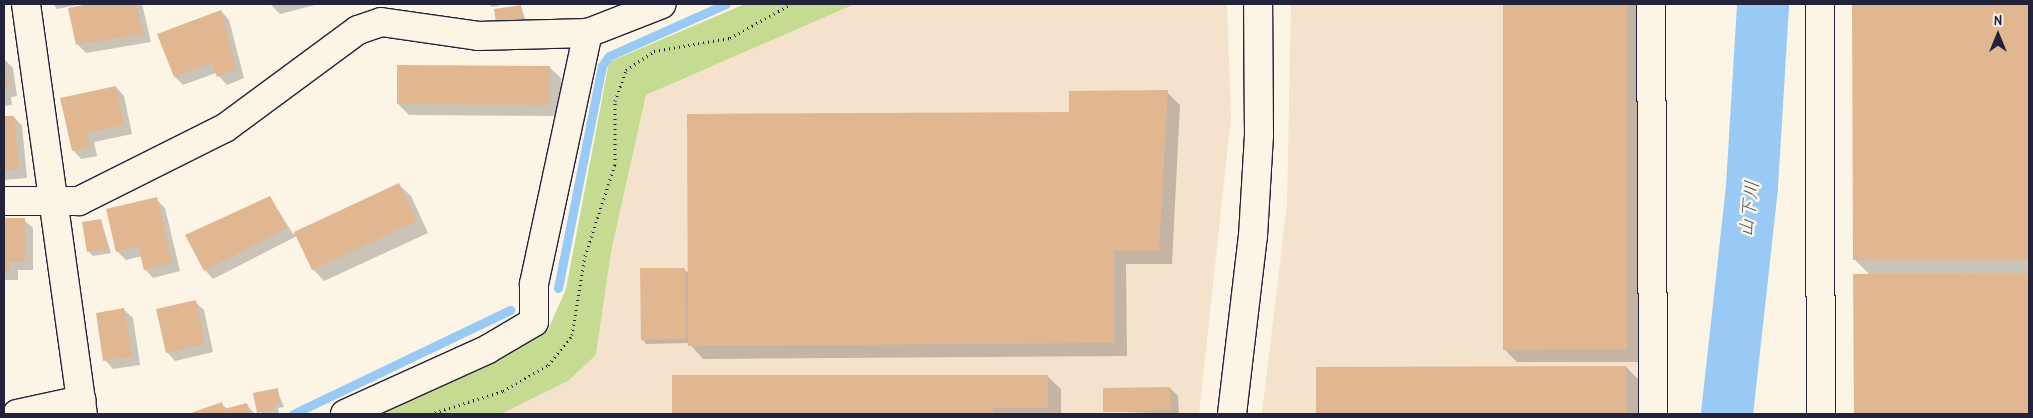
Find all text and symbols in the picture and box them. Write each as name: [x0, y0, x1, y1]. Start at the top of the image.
north arrow: [1973, 10, 2023, 60]
text: N: [1994, 10, 2002, 29]
water label: 山下川: [1734, 179, 1764, 239]

